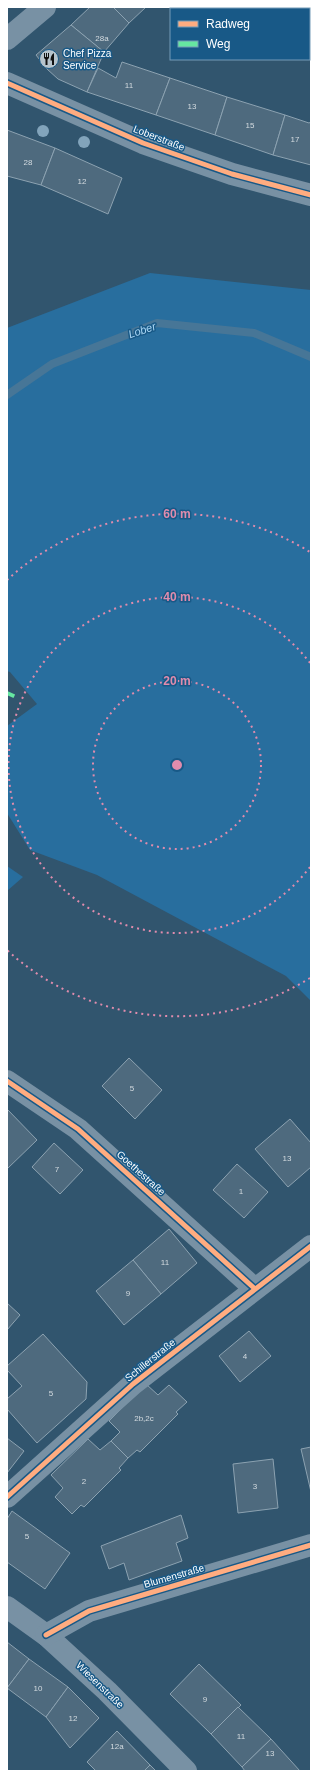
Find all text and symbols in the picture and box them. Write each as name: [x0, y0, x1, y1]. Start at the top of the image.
legend: [170, 8, 310, 60]
text: Radweg: [206, 17, 250, 31]
house number: 28a: [95, 34, 109, 43]
text: Weg: [206, 37, 230, 51]
restaurant icon: Chef Pizza Service: [38, 48, 60, 70]
place label: Chef Pizza Service: [63, 48, 112, 71]
house number: 11: [125, 81, 134, 90]
house number: 13: [188, 102, 197, 111]
house number: 15: [246, 121, 255, 130]
street label: Loberstraße: [132, 123, 187, 153]
house number: 17: [291, 135, 300, 144]
house number: 28: [24, 158, 33, 167]
house number: 12: [78, 177, 87, 186]
water label: Lober: [127, 319, 159, 340]
text: 60 m: [163, 507, 191, 521]
text: 40 m: [163, 590, 191, 604]
text: 20 m: [163, 674, 191, 688]
centre of rings: [170, 758, 184, 772]
house number: 5: [130, 1084, 135, 1093]
street label: Goethestraße: [115, 1148, 168, 1198]
house number: 13: [283, 1154, 292, 1163]
house number: 7: [55, 1165, 60, 1174]
house number: 1: [239, 1187, 244, 1196]
house number: 11: [161, 1258, 170, 1267]
house number: 9: [126, 1289, 131, 1298]
street label: Schillerstraße: [123, 1336, 178, 1384]
house number: 4: [243, 1352, 248, 1361]
house number: 5: [49, 1389, 54, 1398]
house number: 2b,2c: [134, 1414, 154, 1423]
house number: 2: [82, 1477, 87, 1486]
house number: 3: [253, 1482, 258, 1491]
house number: 5: [25, 1532, 30, 1541]
street label: Blumenstraße: [143, 1562, 206, 1590]
street label: Wiesenstraße: [74, 1660, 126, 1711]
house number: 10: [34, 1684, 43, 1693]
house number: 9: [203, 1695, 208, 1704]
house number: 12: [69, 1714, 78, 1723]
house number: 11: [237, 1732, 246, 1741]
house number: 12a: [110, 1742, 124, 1751]
house number: 13: [266, 1749, 275, 1758]

